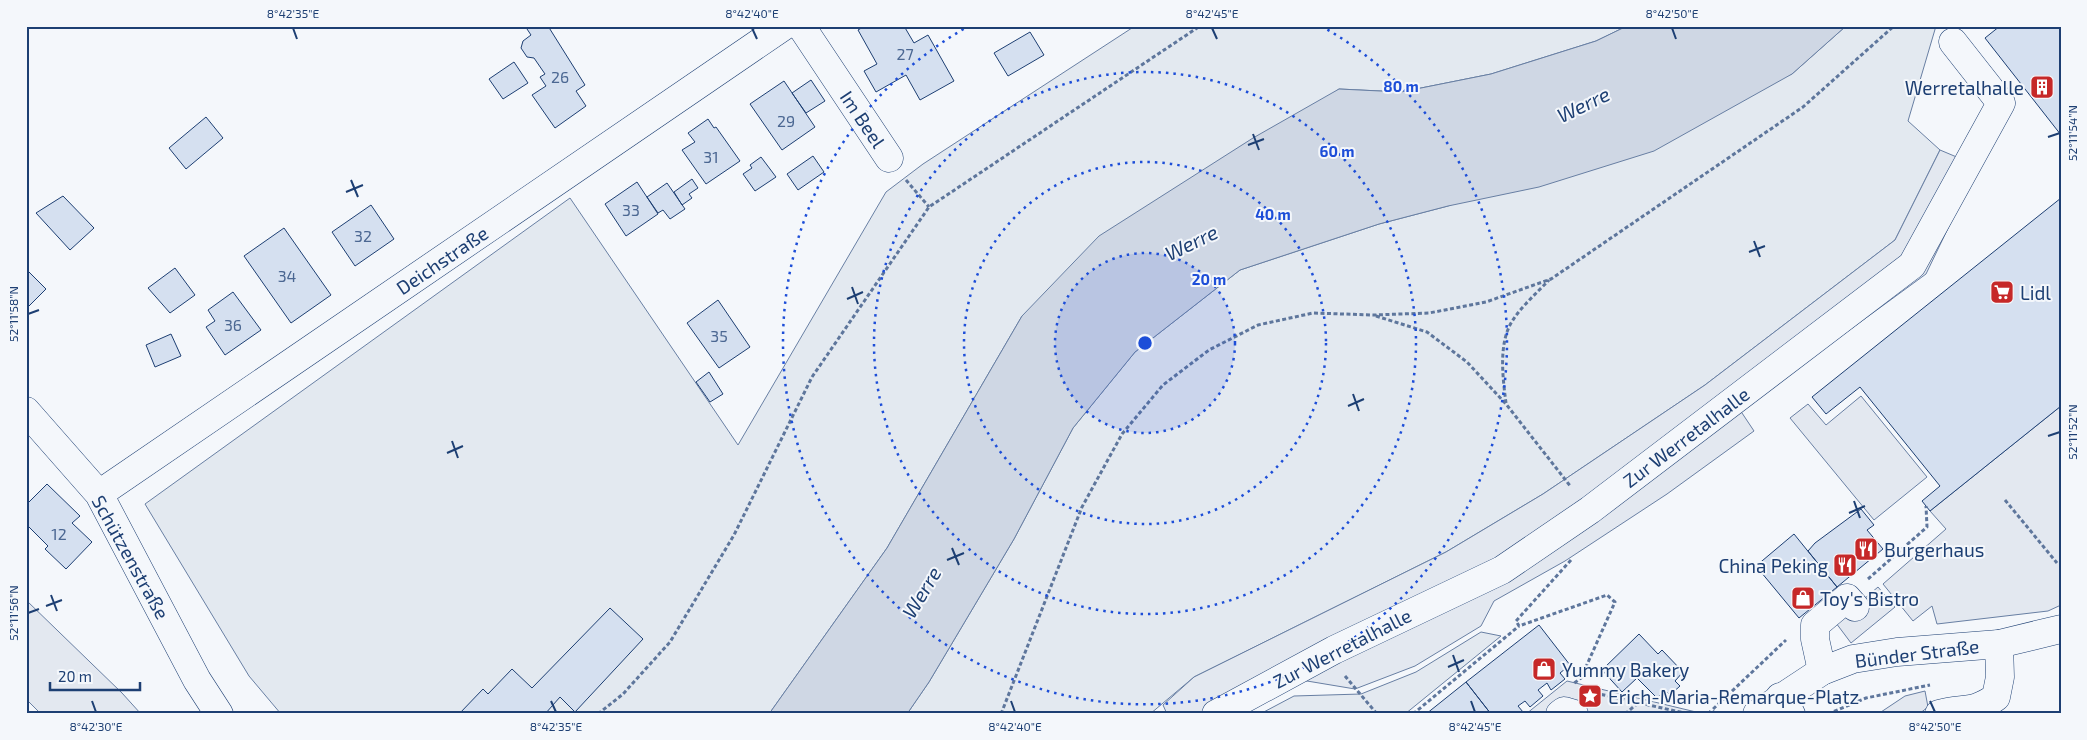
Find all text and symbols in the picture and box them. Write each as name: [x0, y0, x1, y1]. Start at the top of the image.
text: 8°42'35"E: [267, 6, 319, 20]
text: 8°42'40"E: [725, 6, 779, 20]
text: 8°42'45"E: [1186, 6, 1239, 20]
text: 8°42'50"E: [1646, 6, 1699, 20]
house number: 27: [896, 44, 914, 63]
house number: 26: [551, 67, 569, 86]
building icon: Werretalhalle: [2029, 74, 2055, 100]
place label: Werretalhalle: [1905, 76, 2024, 99]
text: 80 m: [1383, 77, 1419, 95]
water label: Werre: [1553, 81, 1614, 127]
street label: Im Beel: [836, 86, 891, 152]
text: 52°11'54"N: [2065, 105, 2079, 161]
house number: 29: [777, 111, 795, 130]
text: 60 m: [1320, 142, 1354, 160]
house number: 31: [703, 147, 719, 166]
house number: 33: [622, 200, 640, 219]
text: 40 m: [1255, 205, 1291, 223]
water label: Werre: [1161, 219, 1222, 265]
street label: Deichstraße: [392, 221, 492, 299]
house number: 32: [354, 226, 372, 245]
house number: 34: [278, 266, 297, 285]
text: 20 m: [1192, 270, 1226, 288]
supermarket icon: Lidl: [1989, 279, 2015, 305]
place label: Lidl: [2020, 281, 2051, 304]
text: 52°11'58"N: [6, 286, 20, 342]
house number: 36: [224, 315, 242, 334]
house number: 35: [710, 326, 728, 345]
centre of rings: [1136, 334, 1154, 352]
street label: Zur Werretalhalle: [1618, 382, 1754, 492]
text: 52°11'52"N: [2065, 404, 2079, 460]
street label: Schützenstraße: [88, 491, 174, 623]
house number: 12: [51, 524, 67, 543]
restaurant icon: Burgerhaus: [1853, 536, 1879, 562]
place label: Burgerhaus: [1884, 538, 1984, 561]
restaurant icon: China Peking: [1832, 552, 1858, 578]
place label: China Peking: [1718, 554, 1828, 577]
water label: Werre: [896, 562, 946, 622]
text: 52°11'56"N: [6, 585, 20, 641]
shop icon: Toy's Bistro: [1790, 585, 1816, 611]
place label: Toy's Bistro: [1820, 587, 1919, 610]
street label: Zur Werretalhalle: [1269, 603, 1415, 693]
street label: Bünder Straße: [1854, 634, 1980, 672]
shop icon: Yummy Bakery: [1531, 656, 1557, 682]
place label: Yummy Bakery: [1562, 658, 1689, 681]
scale bar: [50, 660, 140, 692]
text: 20 m: [58, 667, 92, 685]
place icon: Erich-Maria-Remarque-Platz: [1577, 683, 1603, 709]
place label: Erich-Maria-Remarque-Platz: [1608, 685, 1859, 708]
text: 8°42'30"E: [69, 719, 123, 733]
text: 8°42'35"E: [530, 719, 582, 733]
text: 8°42'40"E: [988, 719, 1042, 733]
text: 8°42'45"E: [1449, 719, 1502, 733]
text: 8°42'50"E: [1909, 719, 1962, 733]

